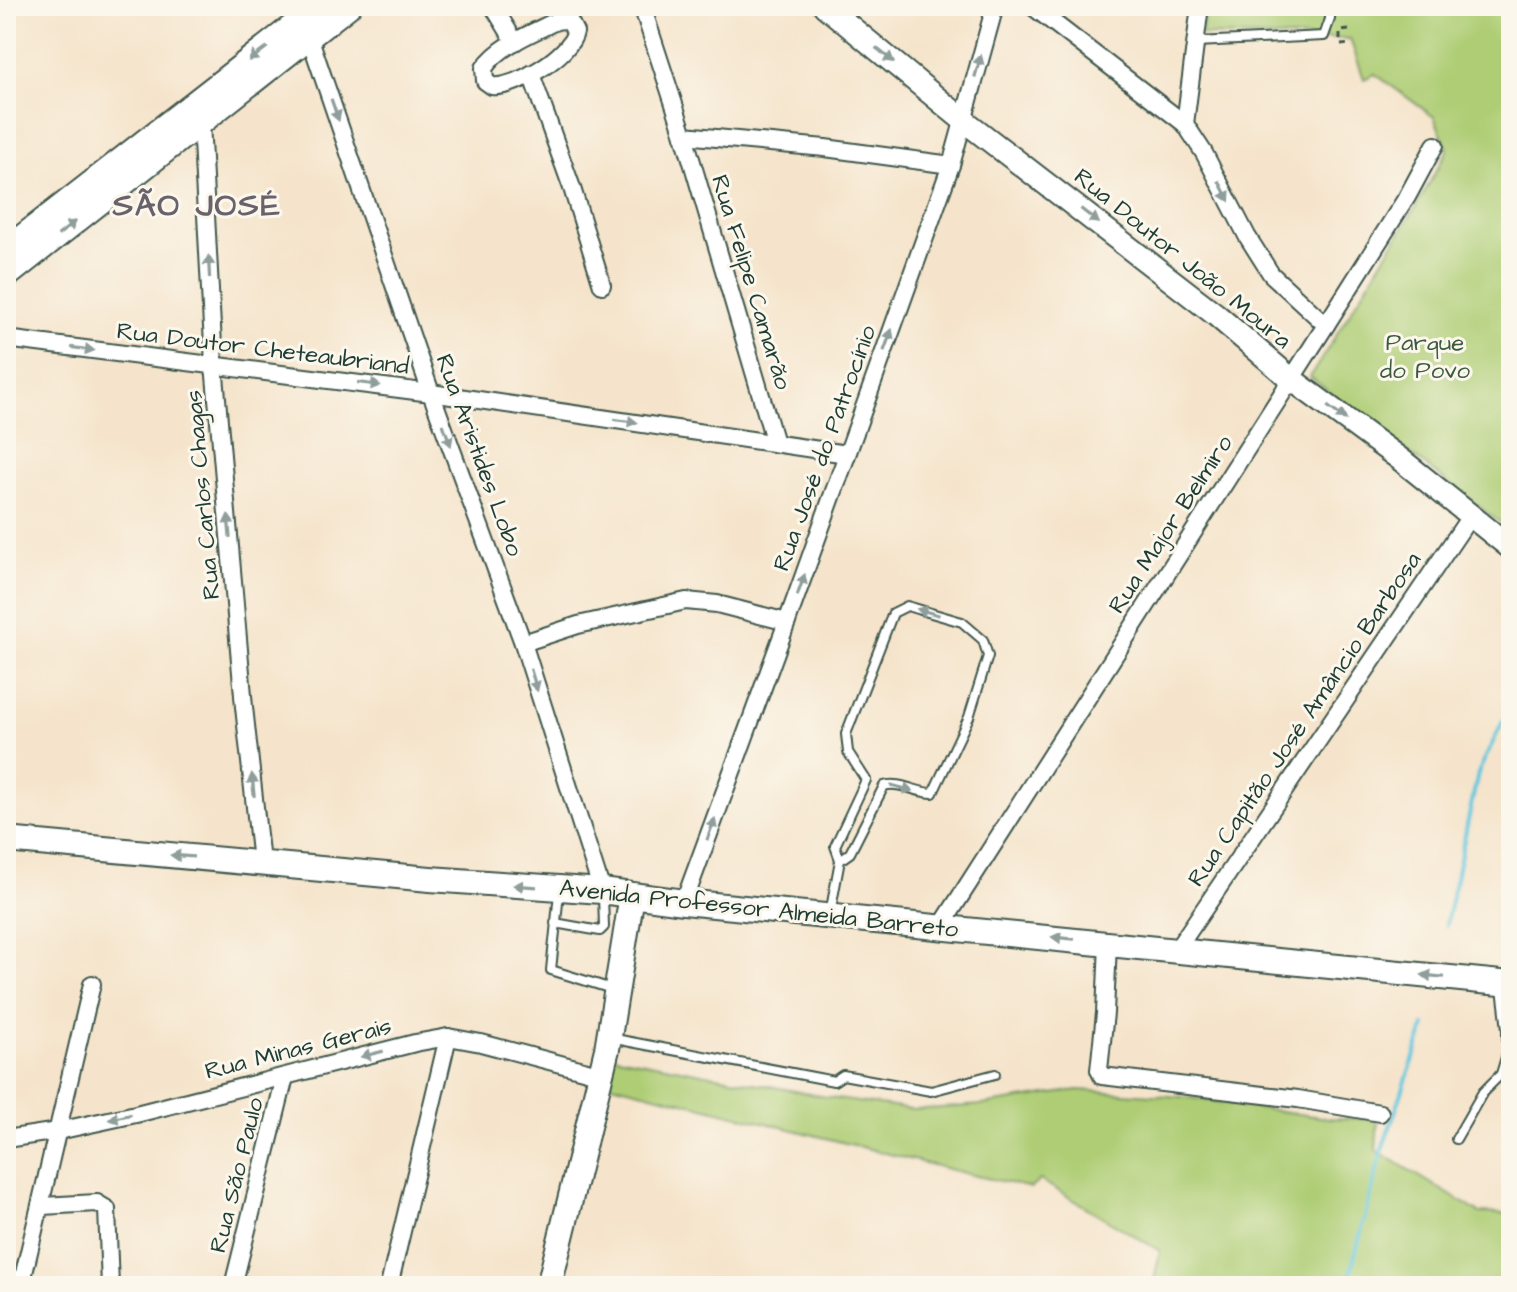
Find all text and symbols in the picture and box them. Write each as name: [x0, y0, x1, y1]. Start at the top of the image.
one-way arrow: [247, 45, 268, 61]
one-way arrow: [875, 46, 895, 63]
one-way arrow: [972, 54, 985, 78]
one-way arrow: [330, 98, 342, 122]
street label: Rua Doutor João Moura: [1066, 160, 1298, 357]
street label: Rua Felipe Camarão: [702, 171, 800, 394]
one-way arrow: [1217, 180, 1231, 203]
district label: SÃO JOSÉ: [111, 183, 282, 228]
one-way arrow: [1080, 207, 1100, 223]
one-way arrow: [57, 220, 77, 236]
one-way arrow: [203, 254, 216, 279]
street label: Rua Doutor Cheteaubriand: [115, 314, 411, 384]
street label: Rua José do Patrocínio: [765, 320, 885, 576]
park label: Parque do Povo: [1380, 326, 1471, 388]
one-way arrow: [882, 328, 895, 352]
one-way arrow: [71, 343, 96, 356]
street label: Rua Aristides Lobo: [427, 350, 532, 562]
one-way arrow: [357, 378, 382, 391]
street label: Rua Carlos Chagas: [177, 389, 230, 601]
one-way arrow: [1326, 404, 1347, 420]
one-way arrow: [614, 415, 639, 428]
one-way arrow: [441, 423, 454, 447]
street label: Rua Major Belmiro: [1100, 428, 1242, 620]
one-way arrow: [222, 513, 235, 538]
street label: Rua Capitão José Amâncio Barbosa: [1180, 545, 1430, 894]
one-way arrow: [795, 572, 807, 596]
one-way arrow: [916, 605, 940, 618]
one-way arrow: [528, 668, 541, 692]
one-way arrow: [246, 772, 259, 797]
one-way arrow: [890, 782, 915, 794]
one-way arrow: [705, 816, 718, 840]
one-way arrow: [169, 849, 194, 862]
street label: Avenida Professor Almeida Barreto: [558, 871, 960, 947]
one-way arrow: [512, 879, 537, 892]
one-way arrow: [1050, 931, 1075, 944]
one-way arrow: [1420, 969, 1445, 982]
street label: Rua Minas Gerais: [201, 1009, 395, 1089]
one-way arrow: [360, 1049, 385, 1061]
street label: Rua São Paulo: [201, 1094, 273, 1256]
one-way arrow: [107, 1111, 132, 1124]

